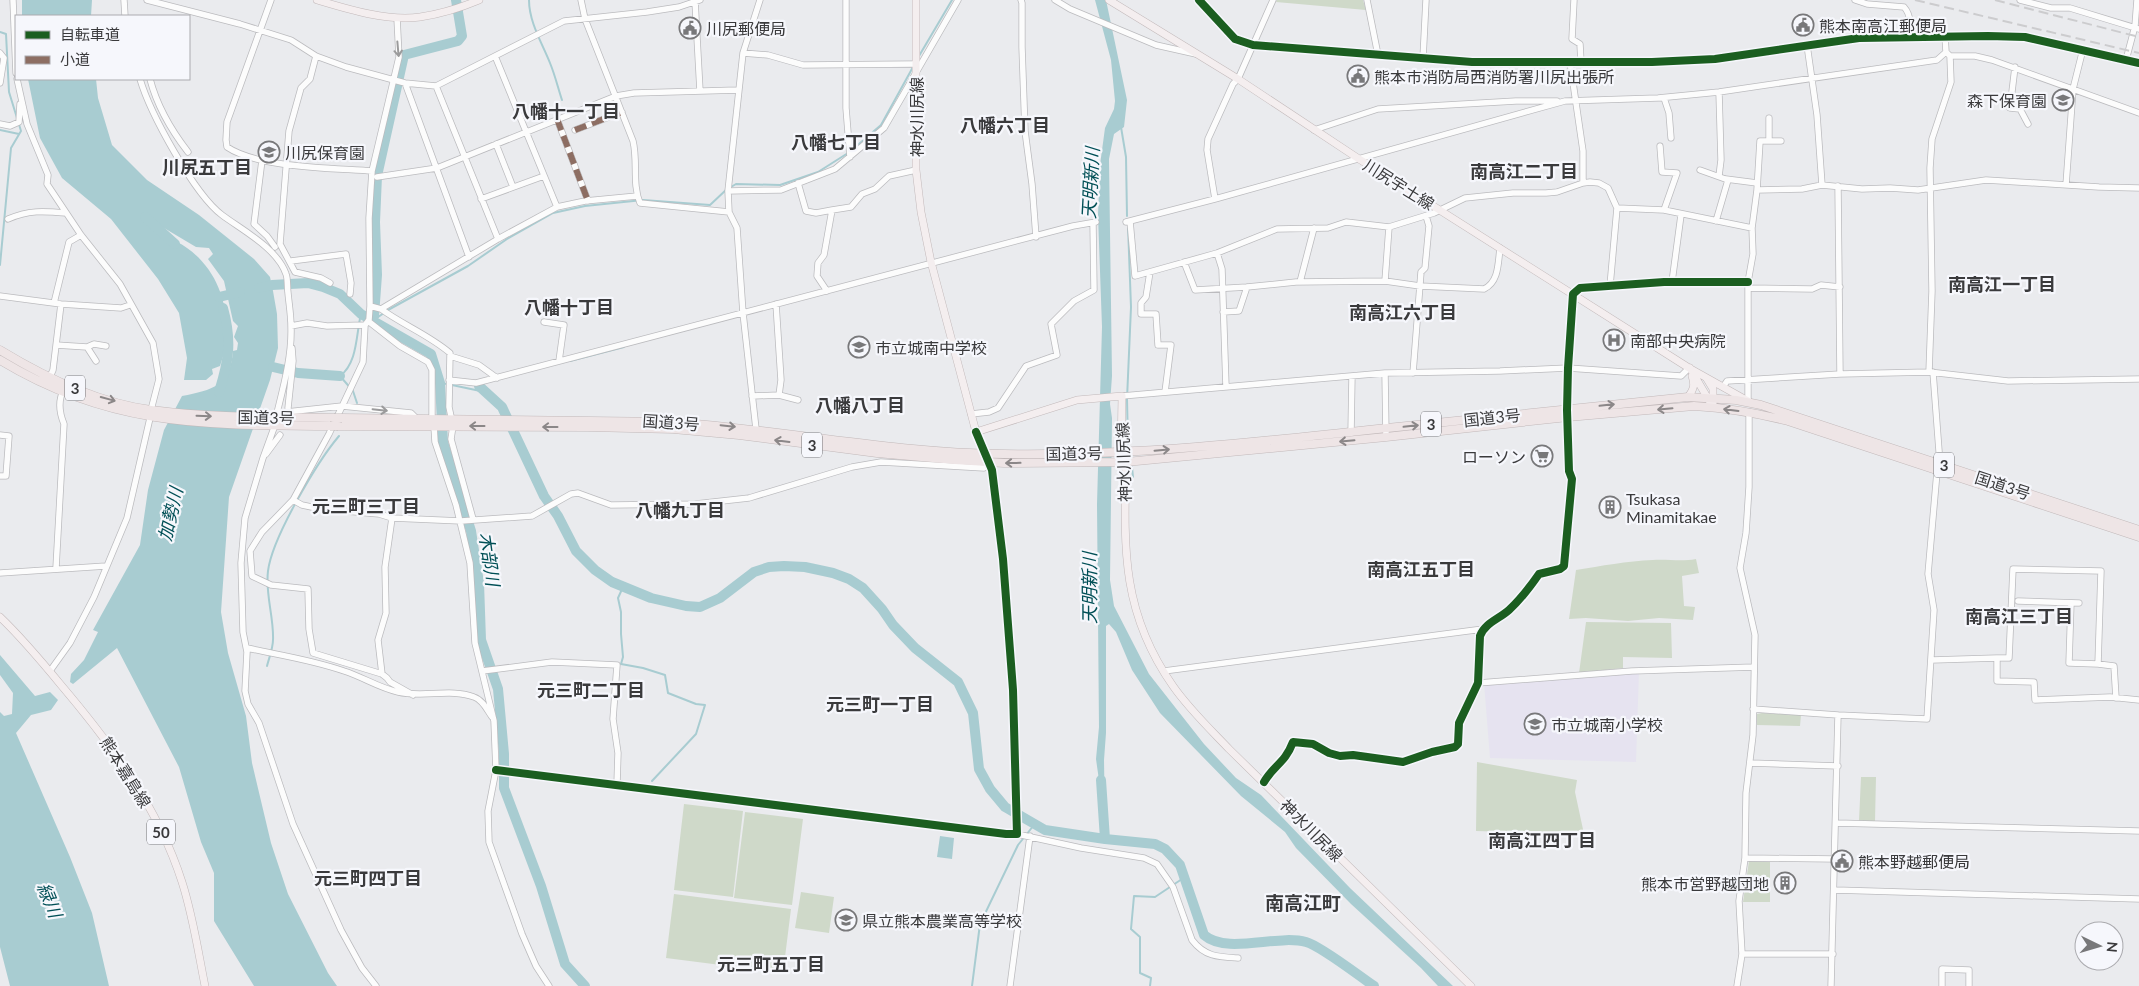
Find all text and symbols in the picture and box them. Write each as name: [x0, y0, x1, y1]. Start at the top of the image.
public building icon: 熊本南高江郵便局: [1791, 13, 1815, 37]
legend: [15, 15, 190, 80]
public building icon: 川尻郵便局: [678, 16, 702, 40]
place label: 熊本南高江郵便局: [1819, 16, 1947, 35]
place label: 川尻郵便局: [706, 19, 786, 38]
text: 自転車道: [60, 25, 120, 43]
one-way arrow: [393, 41, 403, 57]
text: 小道: [60, 50, 90, 68]
public building icon: 熊本市消防局西消防署川尻出張所: [1346, 64, 1370, 88]
place label: 熊本市消防局西消防署川尻出張所: [1374, 67, 1614, 86]
street label: 神水川尻線: [907, 77, 926, 157]
school or university icon: 森下保育園: [2051, 88, 2075, 112]
place label: 森下保育園: [1967, 91, 2047, 110]
district label: 八幡十一丁目: [512, 100, 620, 122]
district label: 八幡六丁目: [960, 114, 1050, 136]
district label: 八幡七丁目: [791, 131, 881, 153]
school or university icon: 川尻保育園: [257, 140, 281, 164]
place label: 川尻保育園: [285, 143, 365, 162]
water label: 天明新川: [1077, 144, 1103, 220]
street label: 川尻宇土線: [1360, 155, 1438, 213]
district label: 川尻五丁目: [162, 156, 252, 178]
district label: 南高江二丁目: [1470, 160, 1578, 182]
district label: 南高江一丁目: [1948, 273, 2056, 295]
district label: 八幡十丁目: [524, 296, 614, 318]
district label: 南高江六丁目: [1349, 301, 1457, 323]
hospital icon: 南部中央病院: [1602, 328, 1626, 352]
place label: 南部中央病院: [1630, 331, 1726, 350]
school or university icon: 市立城南中学校: [847, 335, 871, 359]
place label: 市立城南中学校: [875, 338, 987, 357]
road number: 3: [65, 376, 85, 400]
district label: 八幡八丁目: [815, 394, 905, 416]
one-way arrow: [99, 395, 115, 404]
one-way arrow: [1599, 401, 1615, 410]
one-way arrow: [1658, 404, 1674, 413]
one-way arrow: [372, 405, 388, 415]
street label: 国道3号: [1463, 405, 1521, 429]
one-way arrow: [1724, 405, 1740, 415]
street label: 国道3号: [237, 407, 295, 427]
one-way arrow: [196, 411, 212, 420]
street label: 国道3号: [642, 411, 700, 433]
road number: 3: [1421, 412, 1441, 436]
one-way arrow: [470, 421, 486, 431]
one-way arrow: [719, 421, 735, 431]
one-way arrow: [1403, 421, 1419, 431]
one-way arrow: [542, 422, 558, 432]
street label: 神水川尻線: [1112, 422, 1134, 502]
road number: 3: [802, 432, 822, 458]
one-way arrow: [774, 436, 790, 446]
one-way arrow: [1339, 436, 1355, 446]
street label: 国道3号: [1045, 443, 1103, 463]
supermarket icon: ローソン: [1530, 444, 1554, 468]
one-way arrow: [1154, 445, 1170, 454]
place label: ローソン: [1462, 447, 1526, 466]
road number: 3: [1934, 452, 1954, 478]
one-way arrow: [1006, 458, 1022, 468]
street label: 国道3号: [1973, 467, 2033, 503]
water label: 加勢川: [153, 483, 187, 543]
place label: Tsukasa Minamitakae: [1626, 489, 1717, 526]
district label: 元三町三丁目: [312, 495, 420, 517]
building icon: Tsukasa Minamitakae: [1598, 495, 1622, 519]
district label: 八幡九丁目: [635, 499, 725, 521]
water label: 木部川: [475, 531, 505, 589]
water label: 天明新川: [1078, 550, 1100, 624]
district label: 南高江五丁目: [1367, 558, 1475, 580]
district label: 南高江三丁目: [1965, 605, 2073, 627]
district label: 元三町二丁目: [537, 679, 645, 701]
district label: 元三町一丁目: [826, 693, 934, 715]
school or university icon: 市立城南小学校: [1523, 712, 1547, 736]
place label: 市立城南小学校: [1551, 715, 1663, 734]
street label: 熊本嘉島線: [97, 733, 155, 811]
street label: 神水川尻線: [1277, 795, 1347, 865]
road number: 50: [147, 820, 175, 844]
district label: 南高江四丁目: [1488, 829, 1596, 851]
public building icon: 熊本野越郵便局: [1830, 849, 1854, 873]
place label: 熊本野越郵便局: [1858, 852, 1970, 871]
district label: 元三町四丁目: [314, 867, 422, 889]
building icon: 熊本市営野越団地: [1773, 871, 1797, 895]
place label: 熊本市営野越団地: [1641, 874, 1769, 893]
water label: 緑川: [33, 879, 68, 923]
district label: 南高江町: [1265, 891, 1341, 914]
school or university icon: 県立熊本農業高等学校: [834, 908, 858, 932]
place label: 県立熊本農業高等学校: [862, 911, 1022, 930]
north arrow: [2074, 921, 2124, 971]
text: N: [2104, 941, 2121, 953]
district label: 元三町五丁目: [717, 953, 825, 975]

